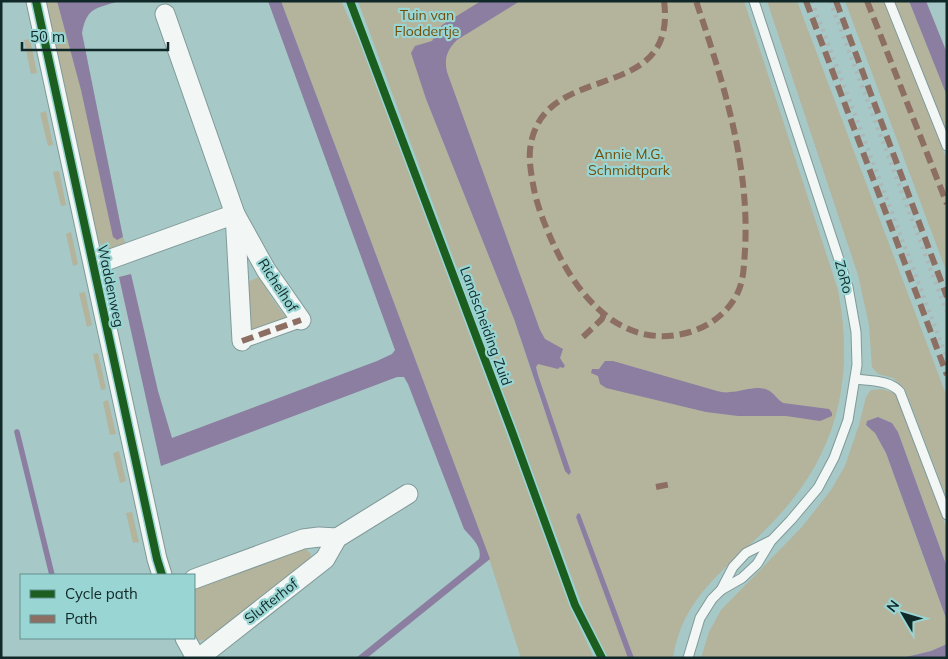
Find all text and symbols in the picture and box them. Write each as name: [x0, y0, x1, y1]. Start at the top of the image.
park label: Tuin van Floddertje: [395, 6, 459, 40]
scale bar: [22, 20, 169, 52]
text: 50 m: [30, 27, 65, 46]
park label: Annie M.G. Schmidtpark: [588, 145, 671, 179]
street label: Waddenweg: [93, 243, 129, 329]
street label: Richelhof: [254, 255, 302, 315]
street label: ZoRo: [831, 258, 857, 296]
street label: Landscheiding Zuid: [456, 264, 516, 388]
legend: [20, 574, 195, 639]
street label: Slufterhof: [241, 574, 302, 627]
text: Cycle path: [65, 584, 138, 603]
north arrow: [878, 589, 928, 639]
text: N: [882, 596, 903, 616]
text: Path: [65, 609, 97, 628]

